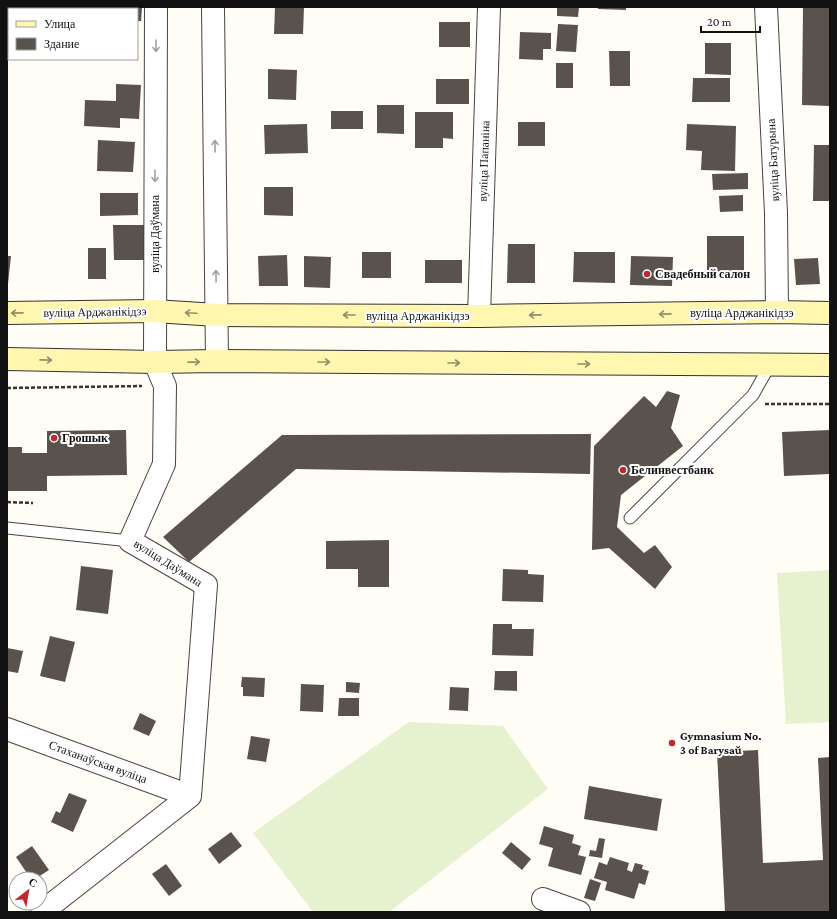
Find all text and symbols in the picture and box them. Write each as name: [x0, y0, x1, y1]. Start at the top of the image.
legend: [8, 8, 138, 60]
scale bar: [701, 8, 760, 34]
text: 20 m: [707, 15, 732, 29]
text: Улица: [44, 17, 76, 31]
text: Здание: [44, 37, 79, 51]
one-way arrow: [152, 39, 160, 52]
street label: вуліца Батурына: [764, 118, 782, 202]
street label: вуліца Папаніна: [476, 120, 492, 202]
one-way arrow: [211, 140, 219, 153]
one-way arrow: [151, 169, 159, 182]
street label: вуліца Даўмана: [148, 194, 162, 273]
place label: Свадебный салон: [655, 267, 750, 281]
marker: Свадебный салон: [642, 269, 652, 279]
one-way arrow: [212, 270, 220, 283]
street label: вуліца Арджанікідзэ: [43, 304, 147, 320]
street label: вуліца Арджанікідзэ: [690, 306, 794, 320]
one-way arrow: [11, 309, 24, 317]
street label: вуліца Арджанікідзэ: [366, 309, 470, 323]
one-way arrow: [185, 310, 198, 317]
one-way arrow: [659, 310, 672, 318]
one-way arrow: [343, 311, 356, 319]
one-way arrow: [529, 311, 542, 319]
one-way arrow: [39, 356, 52, 364]
one-way arrow: [187, 358, 200, 365]
one-way arrow: [317, 358, 330, 366]
one-way arrow: [447, 359, 460, 367]
one-way arrow: [577, 360, 590, 368]
place label: Грошык: [62, 431, 108, 445]
marker: Грошык: [49, 433, 59, 443]
place label: Белинвестбанк: [631, 463, 714, 477]
marker: Белинвестбанк: [618, 465, 628, 475]
street label: вуліца Даўмана: [131, 536, 205, 590]
place label: Gymnasium No. 3 of Barysaŭ: [680, 729, 762, 757]
street label: Стаханаўская вуліца: [47, 738, 150, 786]
marker: Gymnasium No. 3 of Barysaŭ: [667, 738, 677, 748]
north arrow: [8, 871, 48, 911]
text: С: [27, 875, 40, 890]

